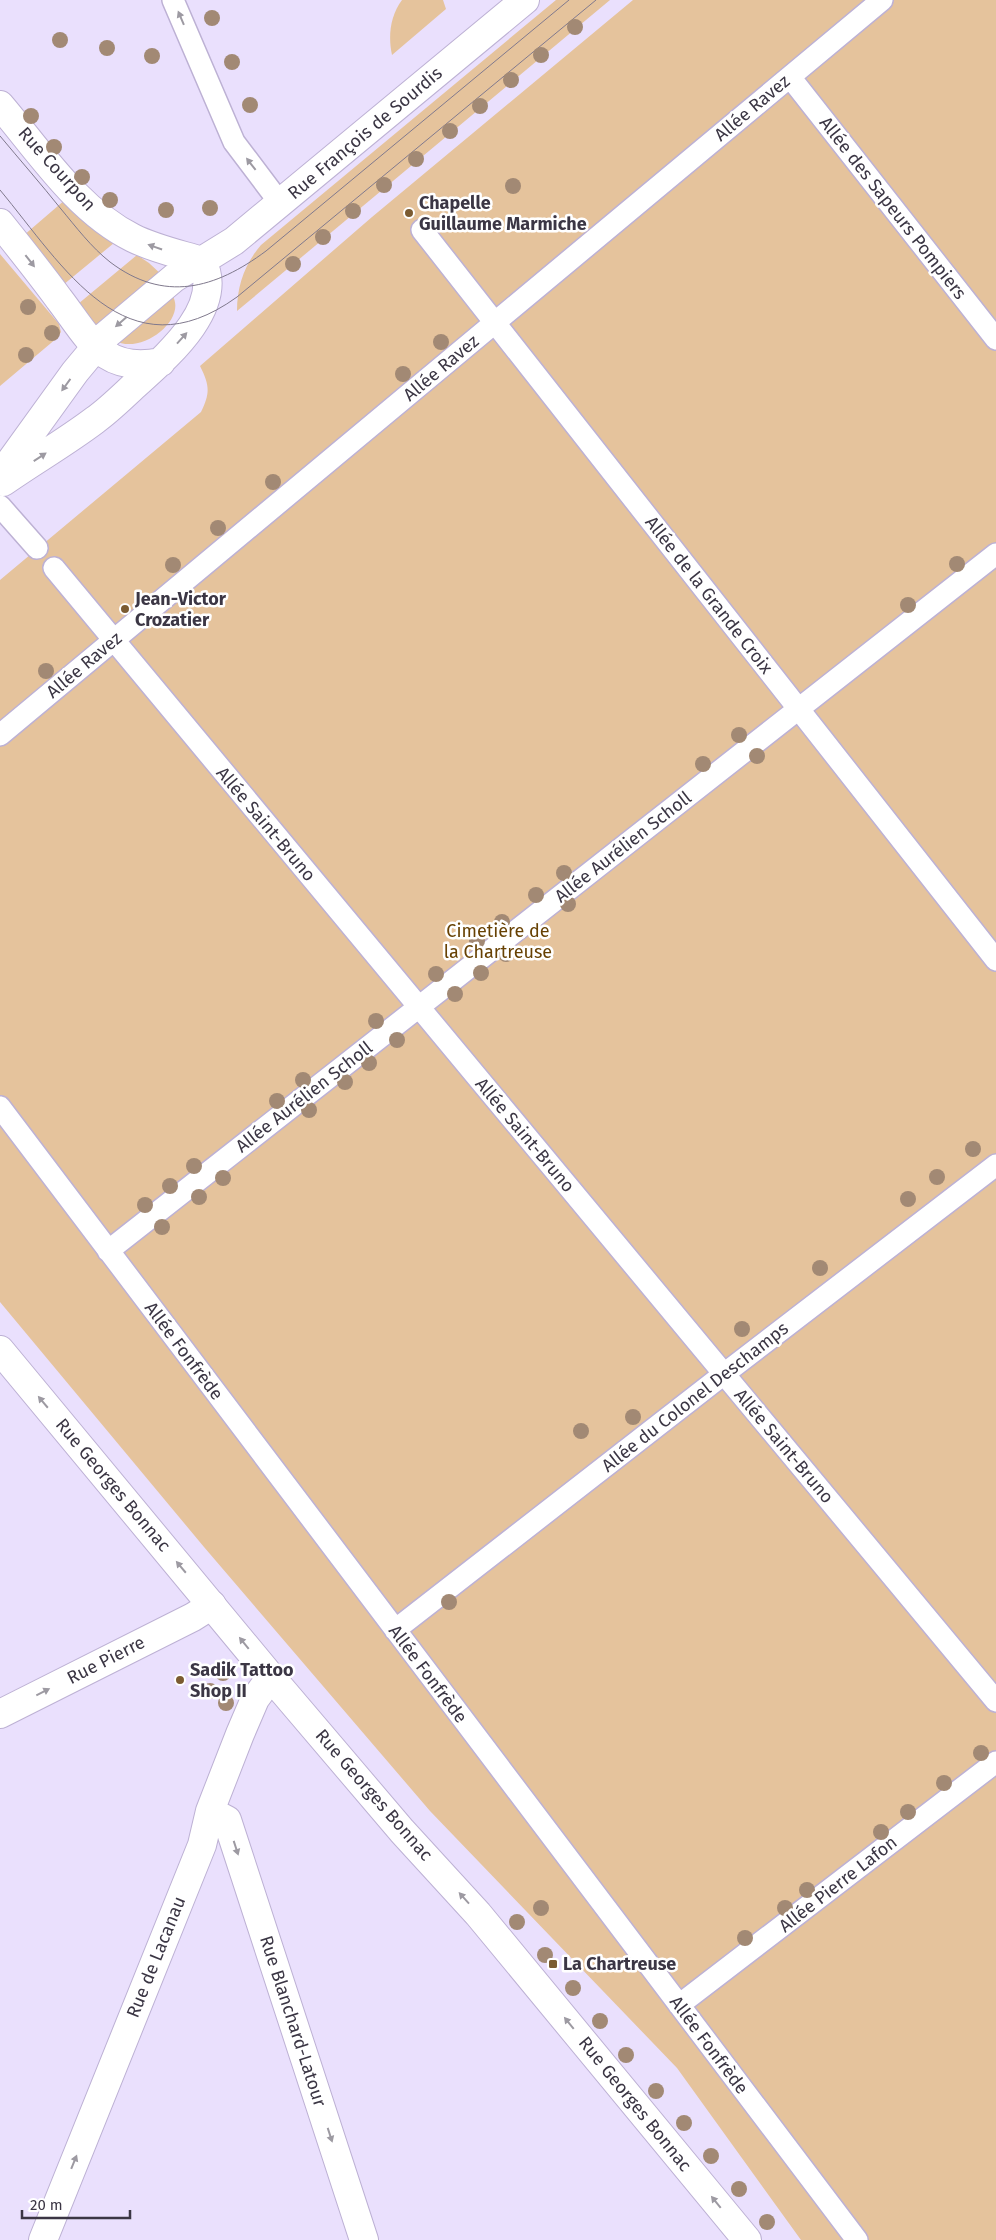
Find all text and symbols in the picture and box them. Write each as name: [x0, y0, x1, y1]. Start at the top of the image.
one-way arrow: [176, 11, 184, 25]
street label: Rue François de Sourdis: [283, 62, 447, 204]
street label: Allée Ravez: [710, 70, 794, 146]
street label: Allée des Sapeurs Pompiers: [815, 112, 971, 304]
street label: Rue Courpon: [14, 122, 100, 216]
one-way arrow: [245, 158, 256, 171]
place label: Chapelle Guillaume Marmiche: [419, 192, 587, 235]
marker: Chapelle Guillaume Marmiche: [403, 207, 415, 219]
one-way arrow: [147, 243, 162, 251]
one-way arrow: [25, 254, 36, 267]
one-way arrow: [115, 316, 128, 327]
street label: Allée Ravez: [399, 330, 483, 406]
one-way arrow: [177, 332, 188, 345]
one-way arrow: [60, 378, 71, 391]
one-way arrow: [34, 452, 47, 462]
street label: Allée de la Grande Croix: [641, 512, 778, 678]
place label: Jean-Victor Crozatier: [134, 588, 227, 631]
marker: Jean-Victor Crozatier: [119, 603, 131, 615]
street label: Allée Ravez: [42, 627, 126, 703]
street label: Allée Saint-Bruno: [212, 762, 320, 886]
street label: Allée Aurélien Scholl: [550, 787, 696, 907]
park label: Cimetière de la Chartreuse: [444, 920, 552, 963]
street label: Allée Aurélien Scholl: [231, 1037, 377, 1157]
street label: Allée Saint-Bruno: [471, 1073, 579, 1197]
street label: Allée Fonfrède: [140, 1298, 228, 1404]
street label: Allée du Colonel Deschamps: [597, 1317, 793, 1477]
street label: Allée Saint-Bruno: [730, 1384, 838, 1508]
one-way arrow: [38, 1396, 49, 1409]
street label: Rue Georges Bonnac: [51, 1414, 175, 1556]
one-way arrow: [176, 1561, 187, 1574]
street label: Allée Fonfrède: [384, 1621, 472, 1727]
street label: Rue Pierre: [63, 1631, 149, 1689]
one-way arrow: [238, 1637, 249, 1650]
place label: Sadik Tattoo Shop II: [190, 1659, 294, 1702]
marker: Sadik Tattoo Shop II: [174, 1674, 186, 1686]
one-way arrow: [36, 1688, 51, 1696]
street label: Rue Georges Bonnac: [311, 1725, 437, 1866]
street label: Allée Pierre Lafon: [775, 1831, 901, 1937]
one-way arrow: [233, 1840, 241, 1855]
street label: Rue de Lacanau: [122, 1893, 190, 2021]
one-way arrow: [458, 1893, 470, 1905]
street label: Rue Blanchard-Latour: [255, 1933, 331, 2109]
place label: La Chartreuse: [563, 1953, 676, 1975]
marker: La Chartreuse: [547, 1958, 559, 1970]
street label: Allée Fonfrède: [665, 1992, 753, 2098]
one-way arrow: [563, 2016, 574, 2029]
street label: Rue Georges Bonnac: [574, 2032, 696, 2176]
one-way arrow: [327, 2128, 334, 2143]
one-way arrow: [71, 2155, 79, 2169]
scale bar: [22, 2188, 130, 2220]
text: 20 m: [30, 2196, 63, 2214]
one-way arrow: [711, 2196, 722, 2209]

